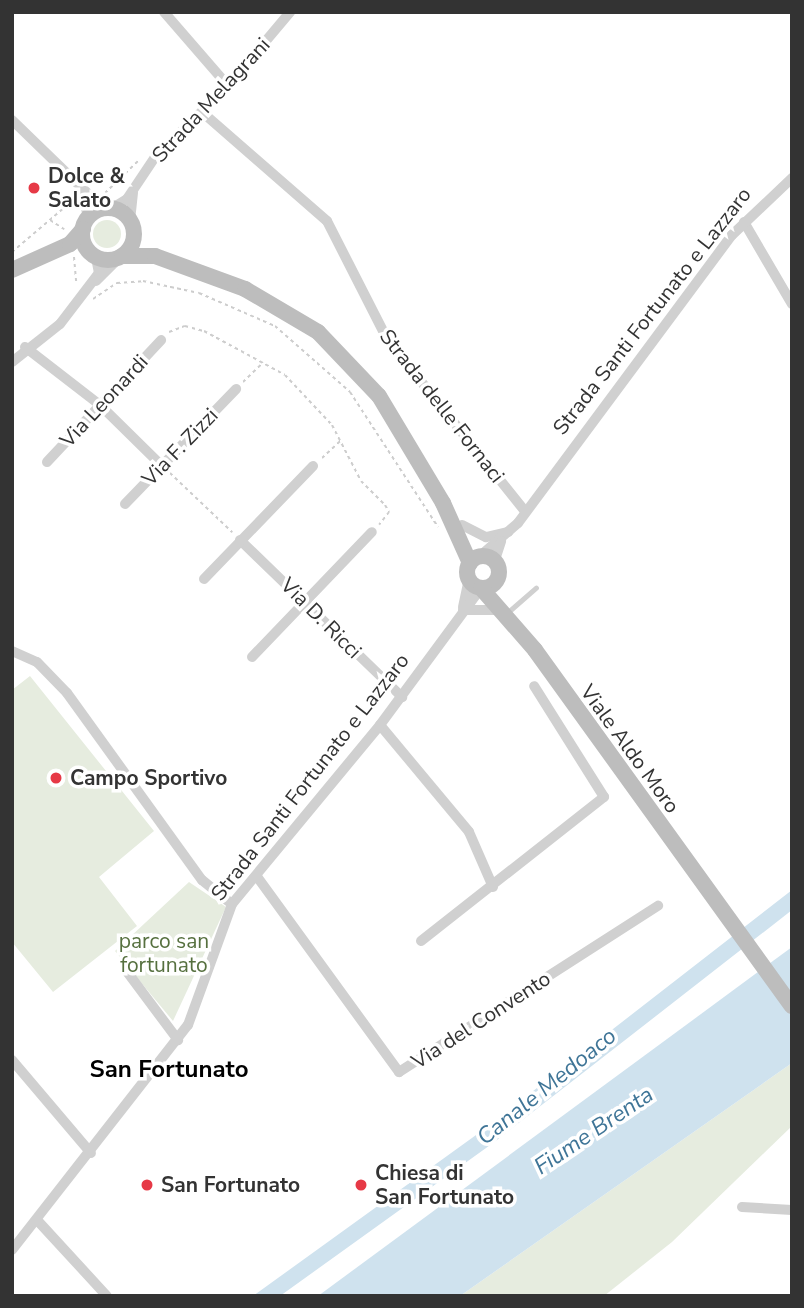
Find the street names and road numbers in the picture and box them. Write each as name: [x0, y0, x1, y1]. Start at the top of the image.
street label: Strada Melagrani: [147, 32, 275, 168]
street label: Strada Santi Fortunato e Lazzaro: [548, 182, 756, 440]
street label: Strada delle Fornaci: [374, 324, 510, 488]
street label: Via Leonardi: [55, 349, 153, 453]
street label: Via F. Zizzi: [137, 403, 223, 491]
street label: Via D. Ricci: [275, 572, 367, 664]
street label: Strada Santi Fortunato e Lazzaro: [206, 648, 414, 906]
street label: Viale Aldo Moro: [575, 680, 685, 818]
street label: Via del Convento: [407, 966, 555, 1074]

